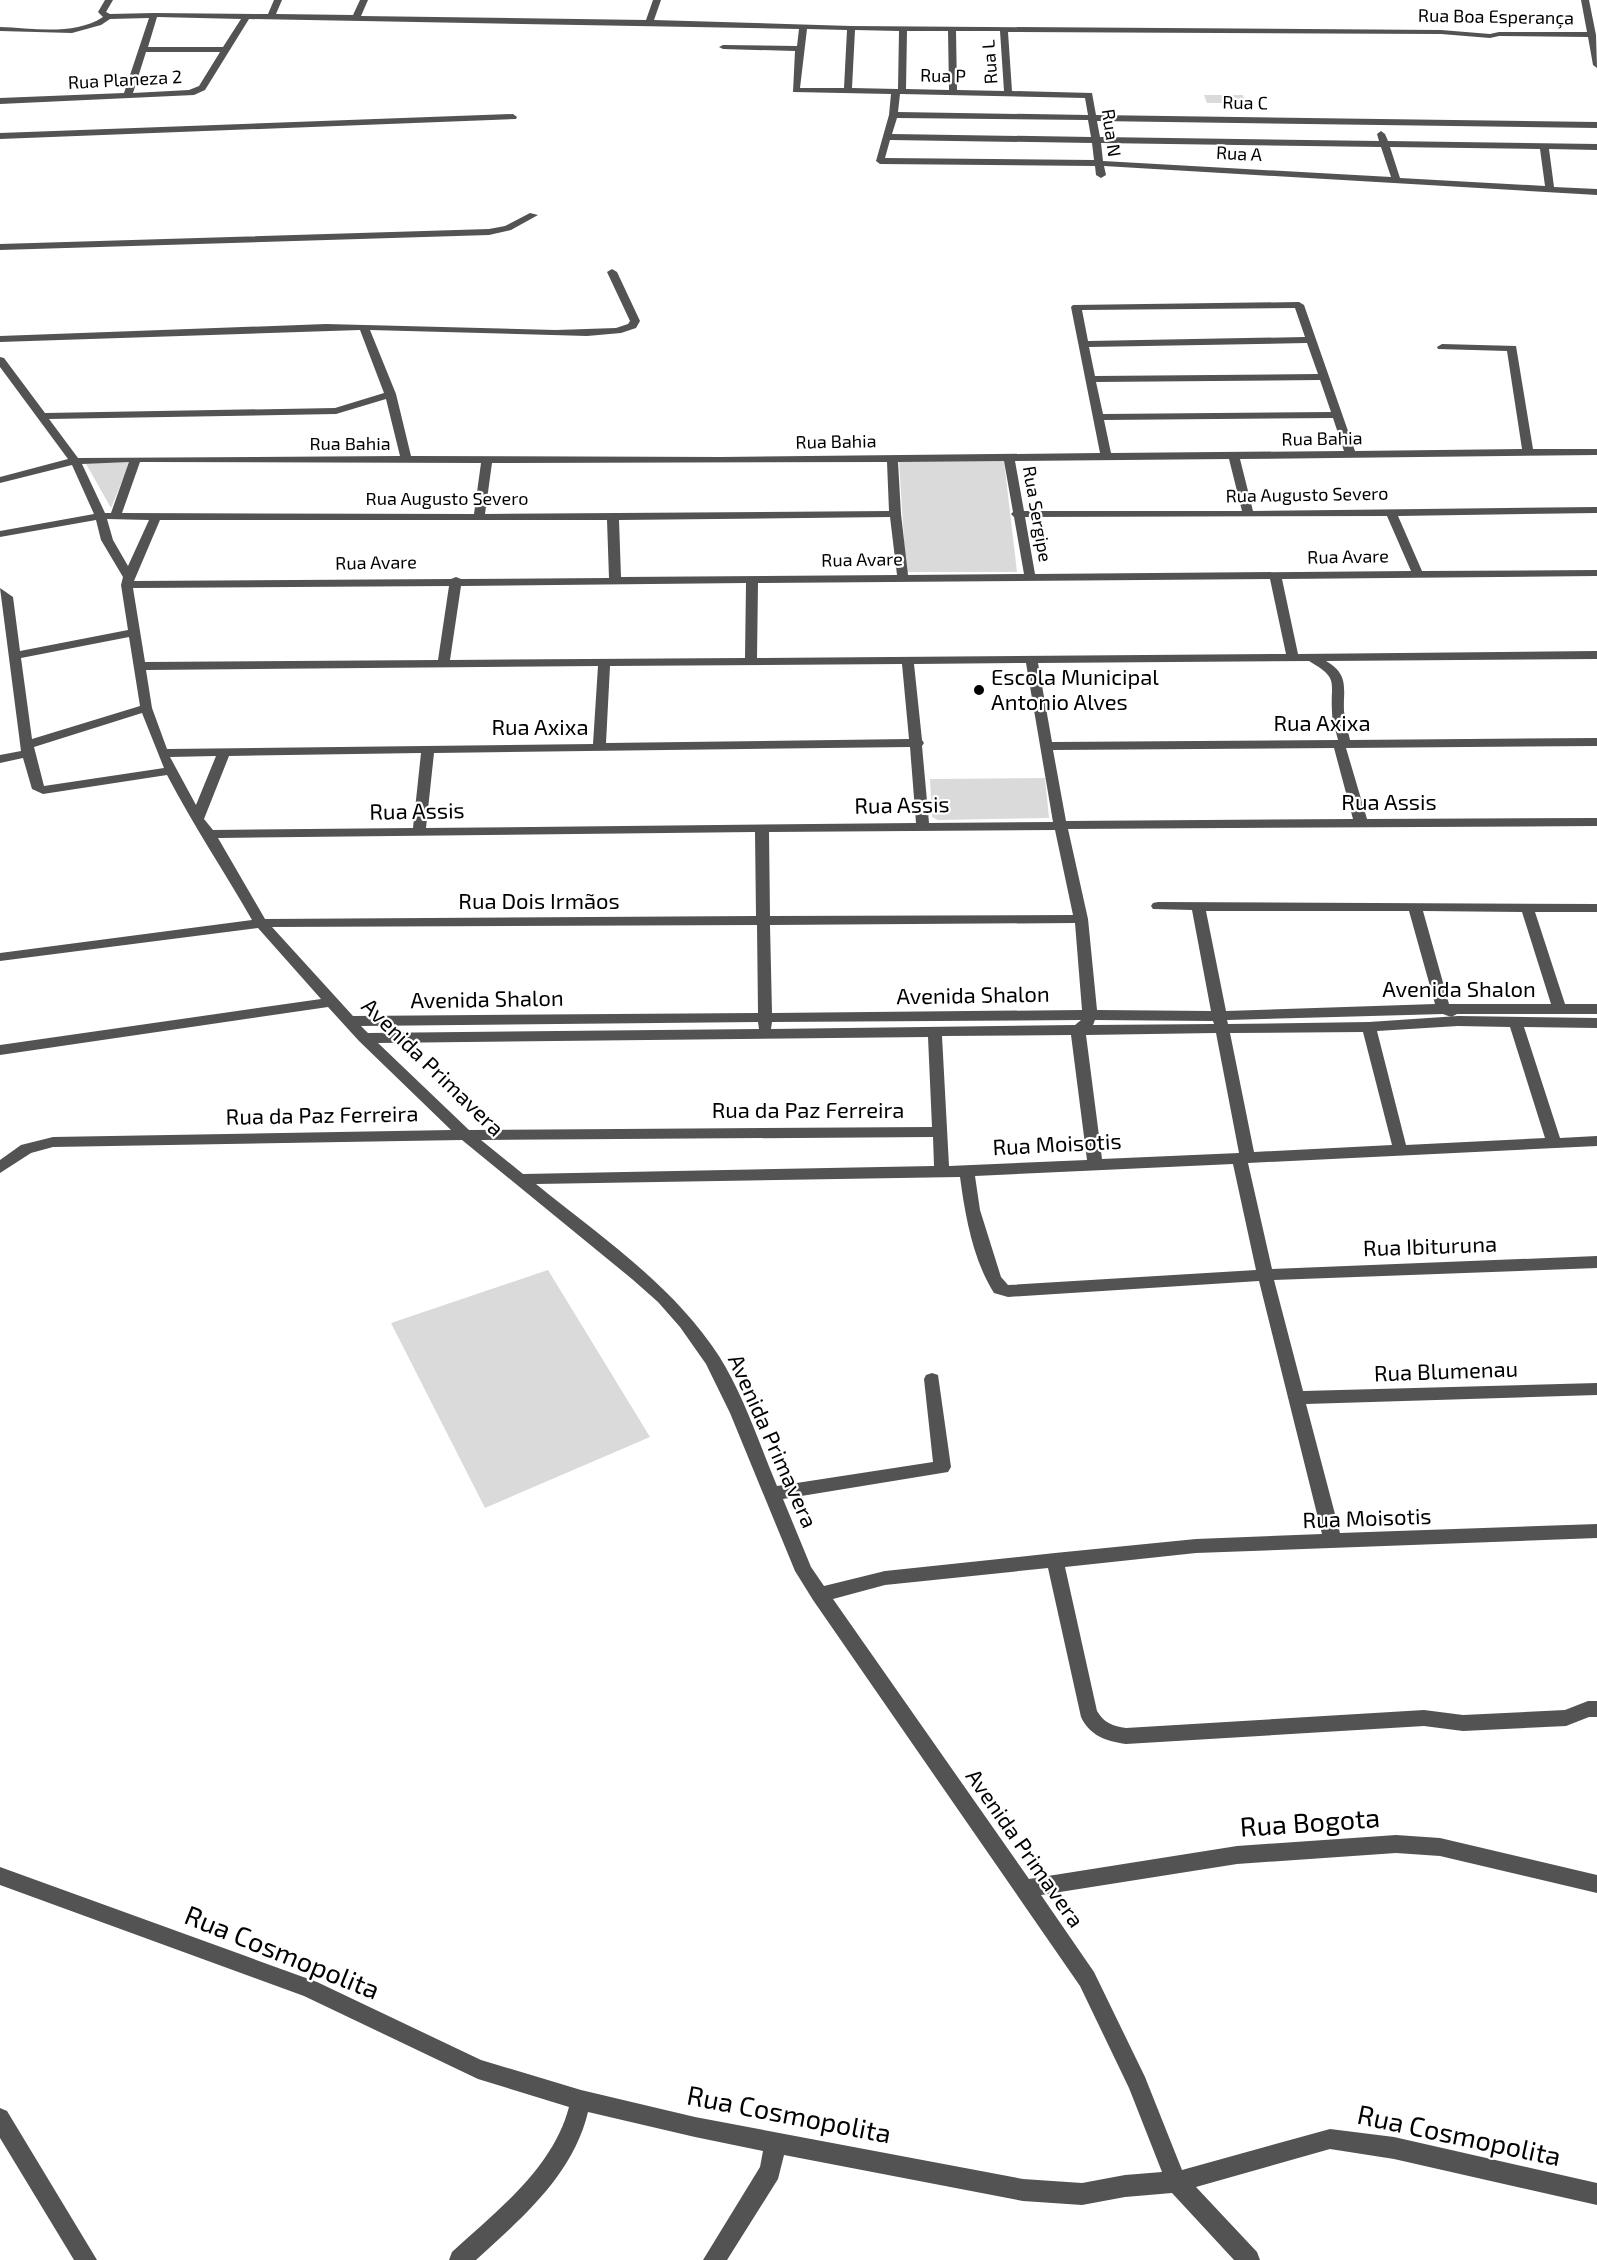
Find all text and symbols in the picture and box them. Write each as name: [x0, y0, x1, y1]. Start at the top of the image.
street label: Rua Boa Esperança: [1418, 4, 1574, 29]
street label: Rua L: [976, 39, 1002, 85]
street label: Rua P: [920, 64, 966, 86]
street label: Rua Planeza 2: [67, 65, 183, 93]
street label: Rua C: [1222, 91, 1268, 113]
street label: Rua N: [1098, 108, 1126, 158]
street label: Rua A: [1215, 141, 1263, 165]
street label: Rua Bahia: [1281, 426, 1363, 450]
street label: Rua Bahia: [795, 429, 877, 453]
street label: Rua Bahia: [309, 432, 391, 454]
street label: Rua Sergipe: [1019, 464, 1057, 563]
street label: Rua Augusto Severo: [1225, 482, 1389, 506]
street label: Rua Augusto Severo: [366, 487, 528, 509]
street label: Rua Avare: [1307, 544, 1389, 568]
street label: Rua Avare: [821, 547, 903, 571]
street label: Rua Avare: [335, 550, 417, 574]
place label: Escola Municipal Antonio Alves: [991, 663, 1159, 714]
marker: Escola Municipal Antonio Alves: [972, 683, 986, 697]
street label: Rua Axixa: [1273, 709, 1371, 735]
street label: Rua Axixa: [491, 713, 589, 739]
street label: Rua Assis: [1341, 788, 1437, 814]
street label: Rua Assis: [854, 790, 950, 818]
street label: Rua Assis: [369, 796, 465, 824]
street label: Rua Dois Irmãos: [458, 887, 620, 913]
street label: Avenida Shalon: [1382, 975, 1536, 1001]
street label: Avenida Shalon: [896, 980, 1050, 1008]
street label: Avenida Shalon: [410, 984, 564, 1012]
street label: Avenida Primavera: [357, 992, 510, 1141]
street label: Rua da Paz Ferreira: [712, 1096, 904, 1122]
street label: Rua da Paz Ferreira: [225, 1099, 419, 1129]
street label: Rua Moisotis: [992, 1127, 1122, 1159]
street label: Rua Ibituruna: [1363, 1230, 1497, 1260]
street label: Avenida Primavera: [724, 1350, 824, 1531]
street label: Rua Blumenau: [1373, 1354, 1519, 1386]
street label: Rua Moisotis: [1302, 1502, 1432, 1532]
street label: Avenida Primavera: [961, 1763, 1090, 1932]
street label: Rua Bogota: [1239, 1800, 1381, 1843]
street label: Rua Cosmopolita: [180, 1898, 385, 2006]
street label: Rua Cosmopolita: [684, 2078, 894, 2149]
street label: Rua Cosmopolita: [1355, 2097, 1564, 2172]

